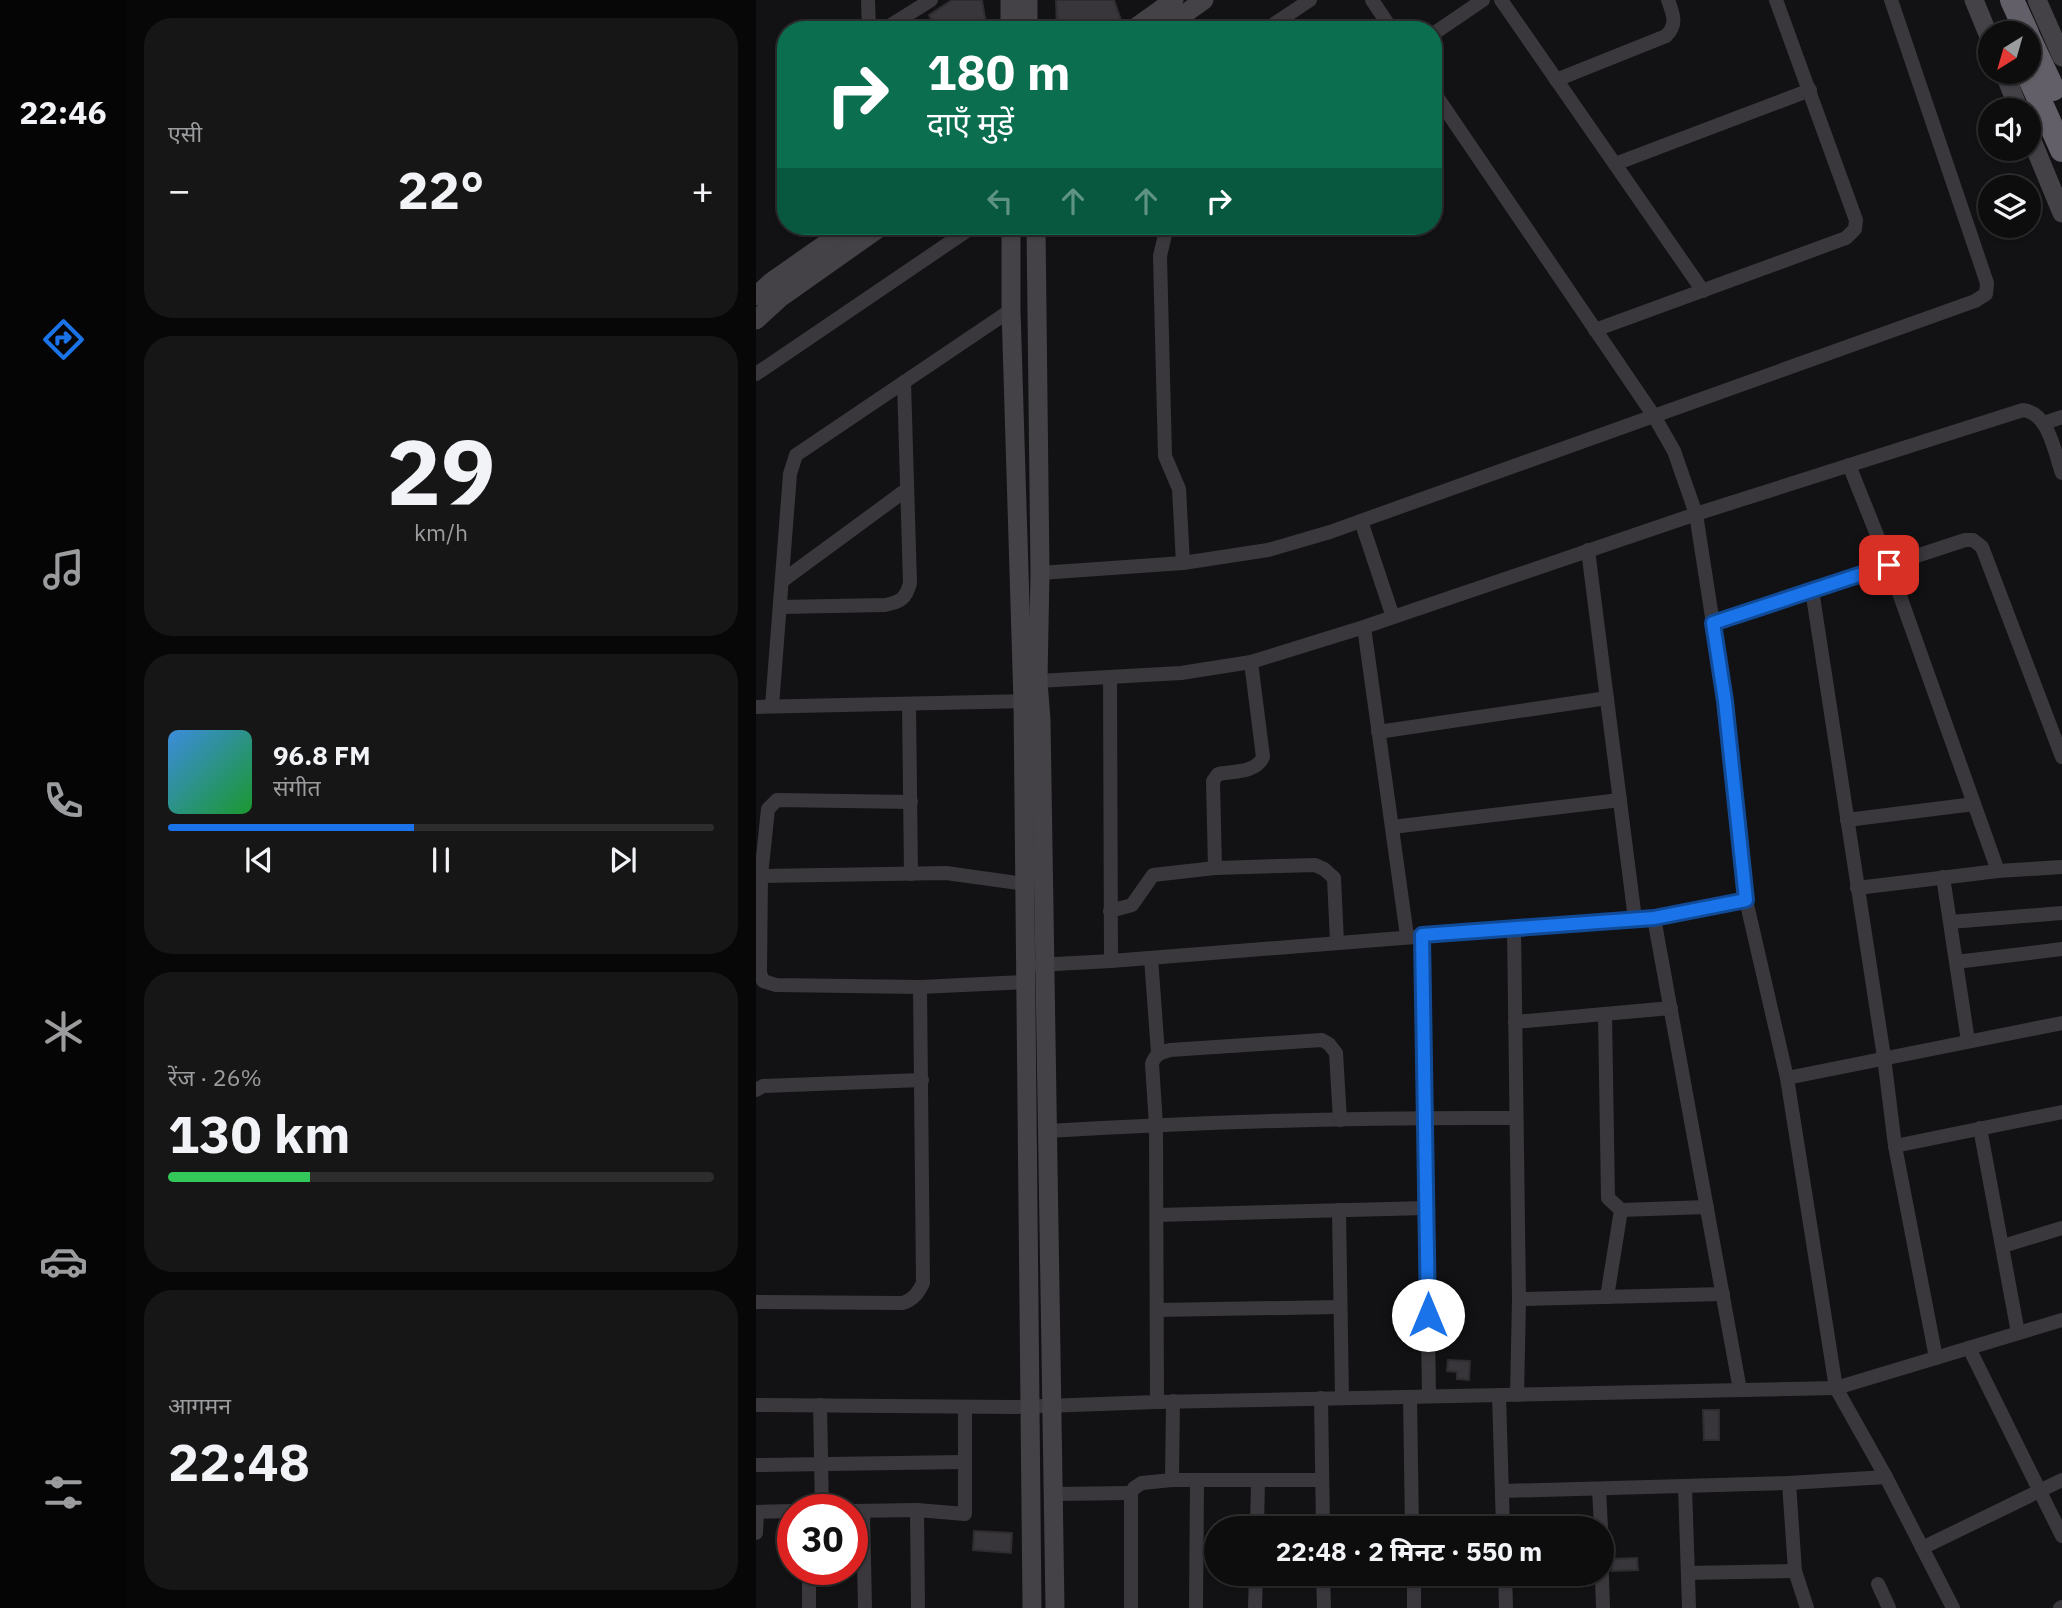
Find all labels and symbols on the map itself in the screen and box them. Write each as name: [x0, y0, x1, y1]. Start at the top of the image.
north arrow: [1978, 21, 2040, 84]
pin: [1859, 535, 1919, 595]
position arrow: [1391, 1278, 1465, 1352]
speed limit sign: 30: [777, 1494, 868, 1585]

